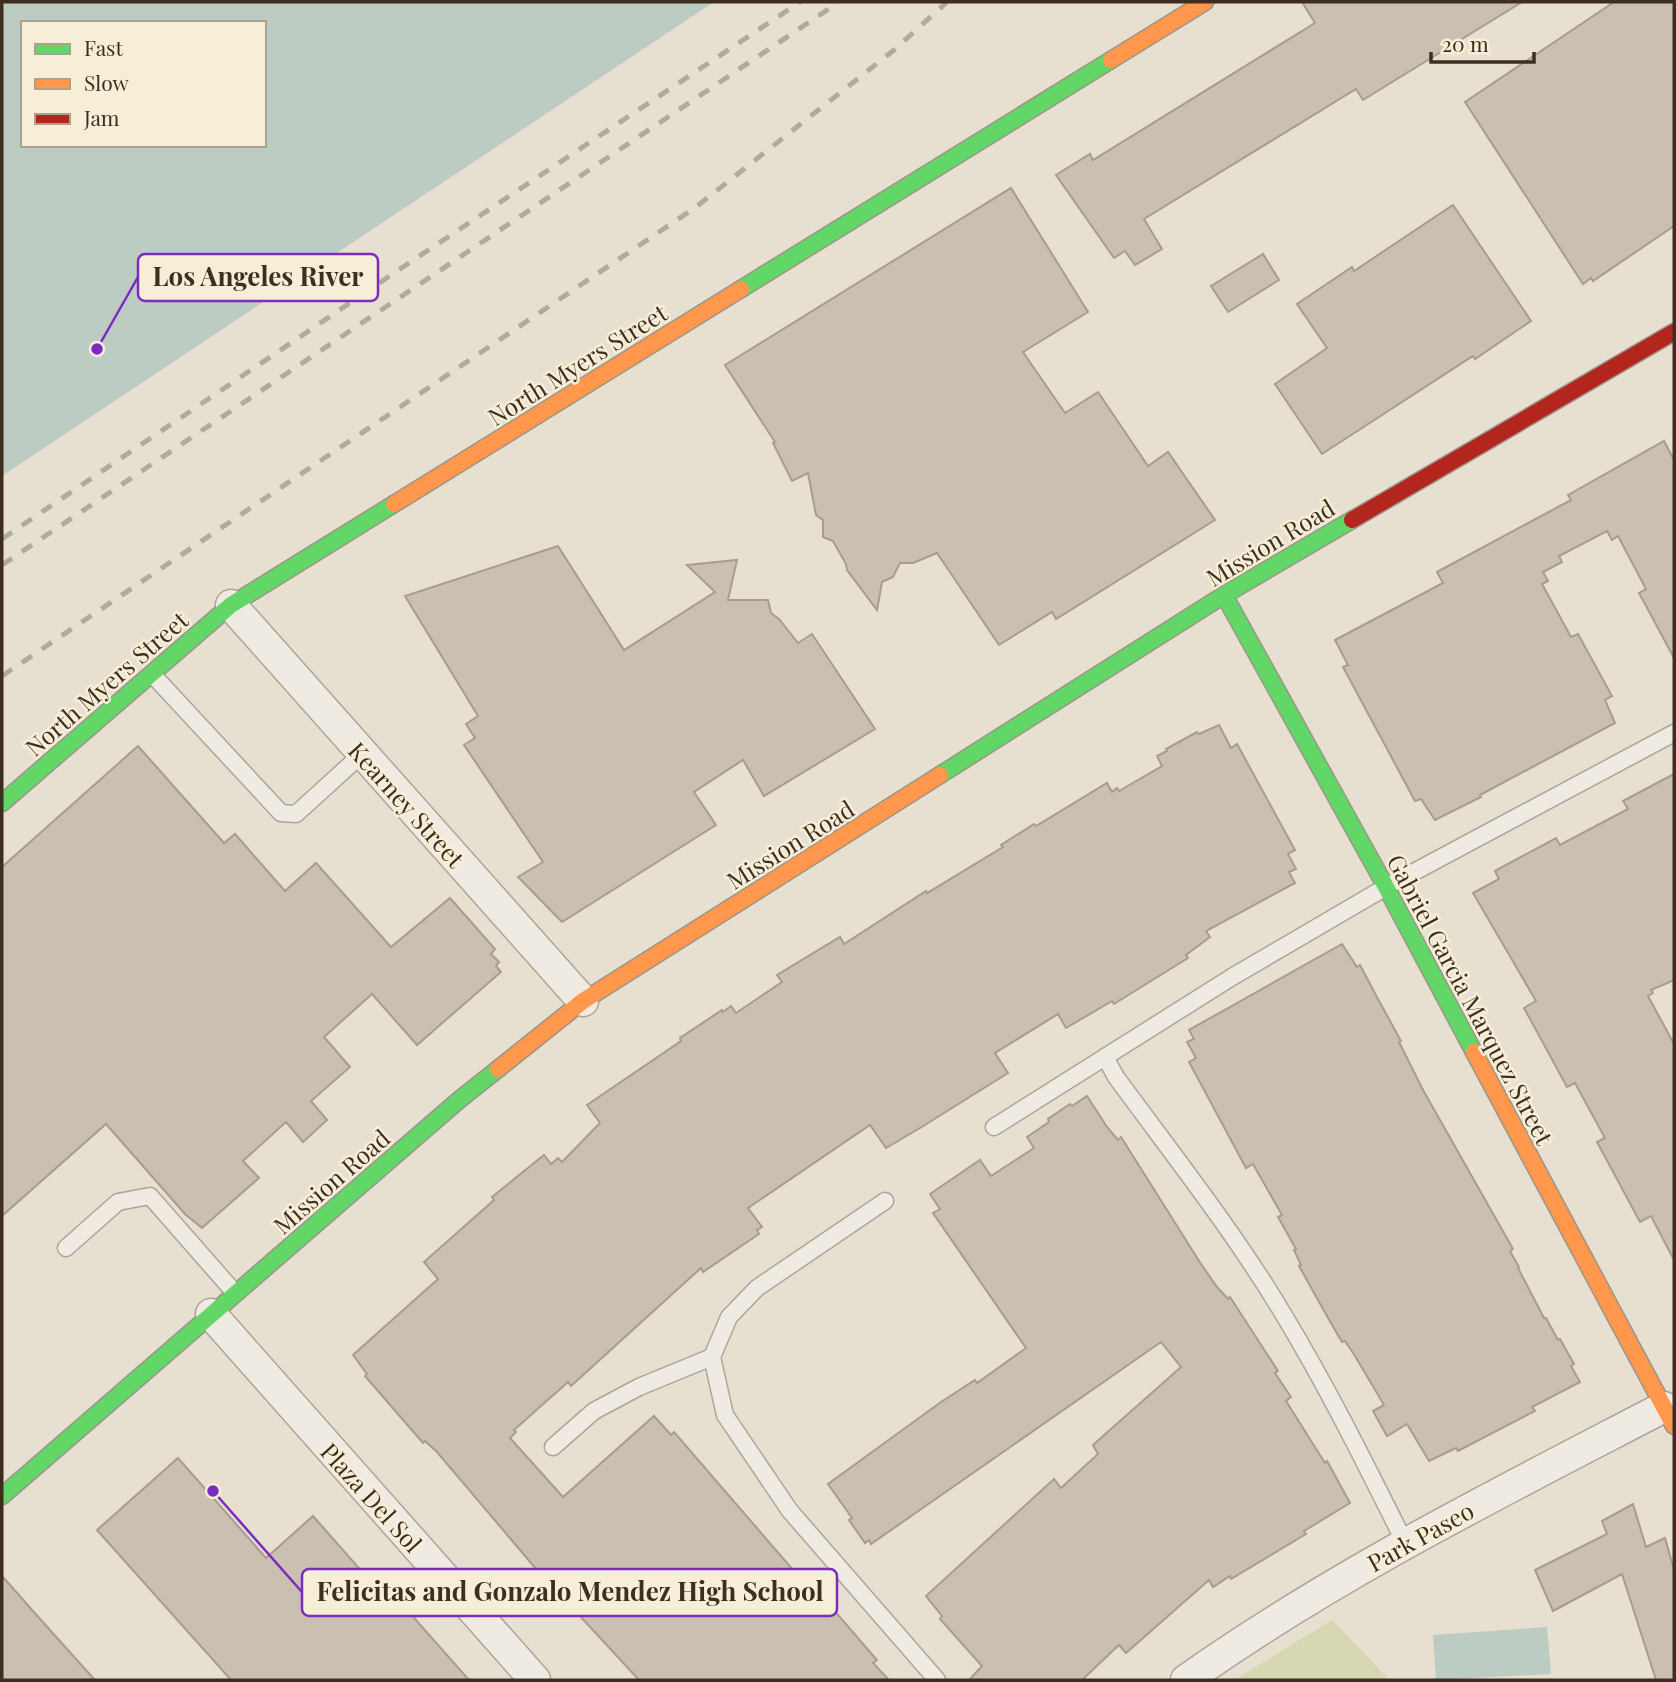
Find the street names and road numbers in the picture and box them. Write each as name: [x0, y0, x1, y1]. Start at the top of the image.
street label: North Myers Street: [481, 296, 673, 432]
street label: Mission Road: [1200, 491, 1340, 593]
street label: North Myers Street: [18, 603, 194, 762]
street label: Kearney Street: [342, 734, 472, 874]
street label: Mission Road: [720, 792, 860, 896]
street label: Gabriel Garcia Marquez Street: [1381, 848, 1562, 1150]
street label: Mission Road: [266, 1121, 396, 1240]
street label: Plaza Del Sol: [314, 1435, 430, 1559]
street label: Park Paseo: [1361, 1494, 1479, 1578]

